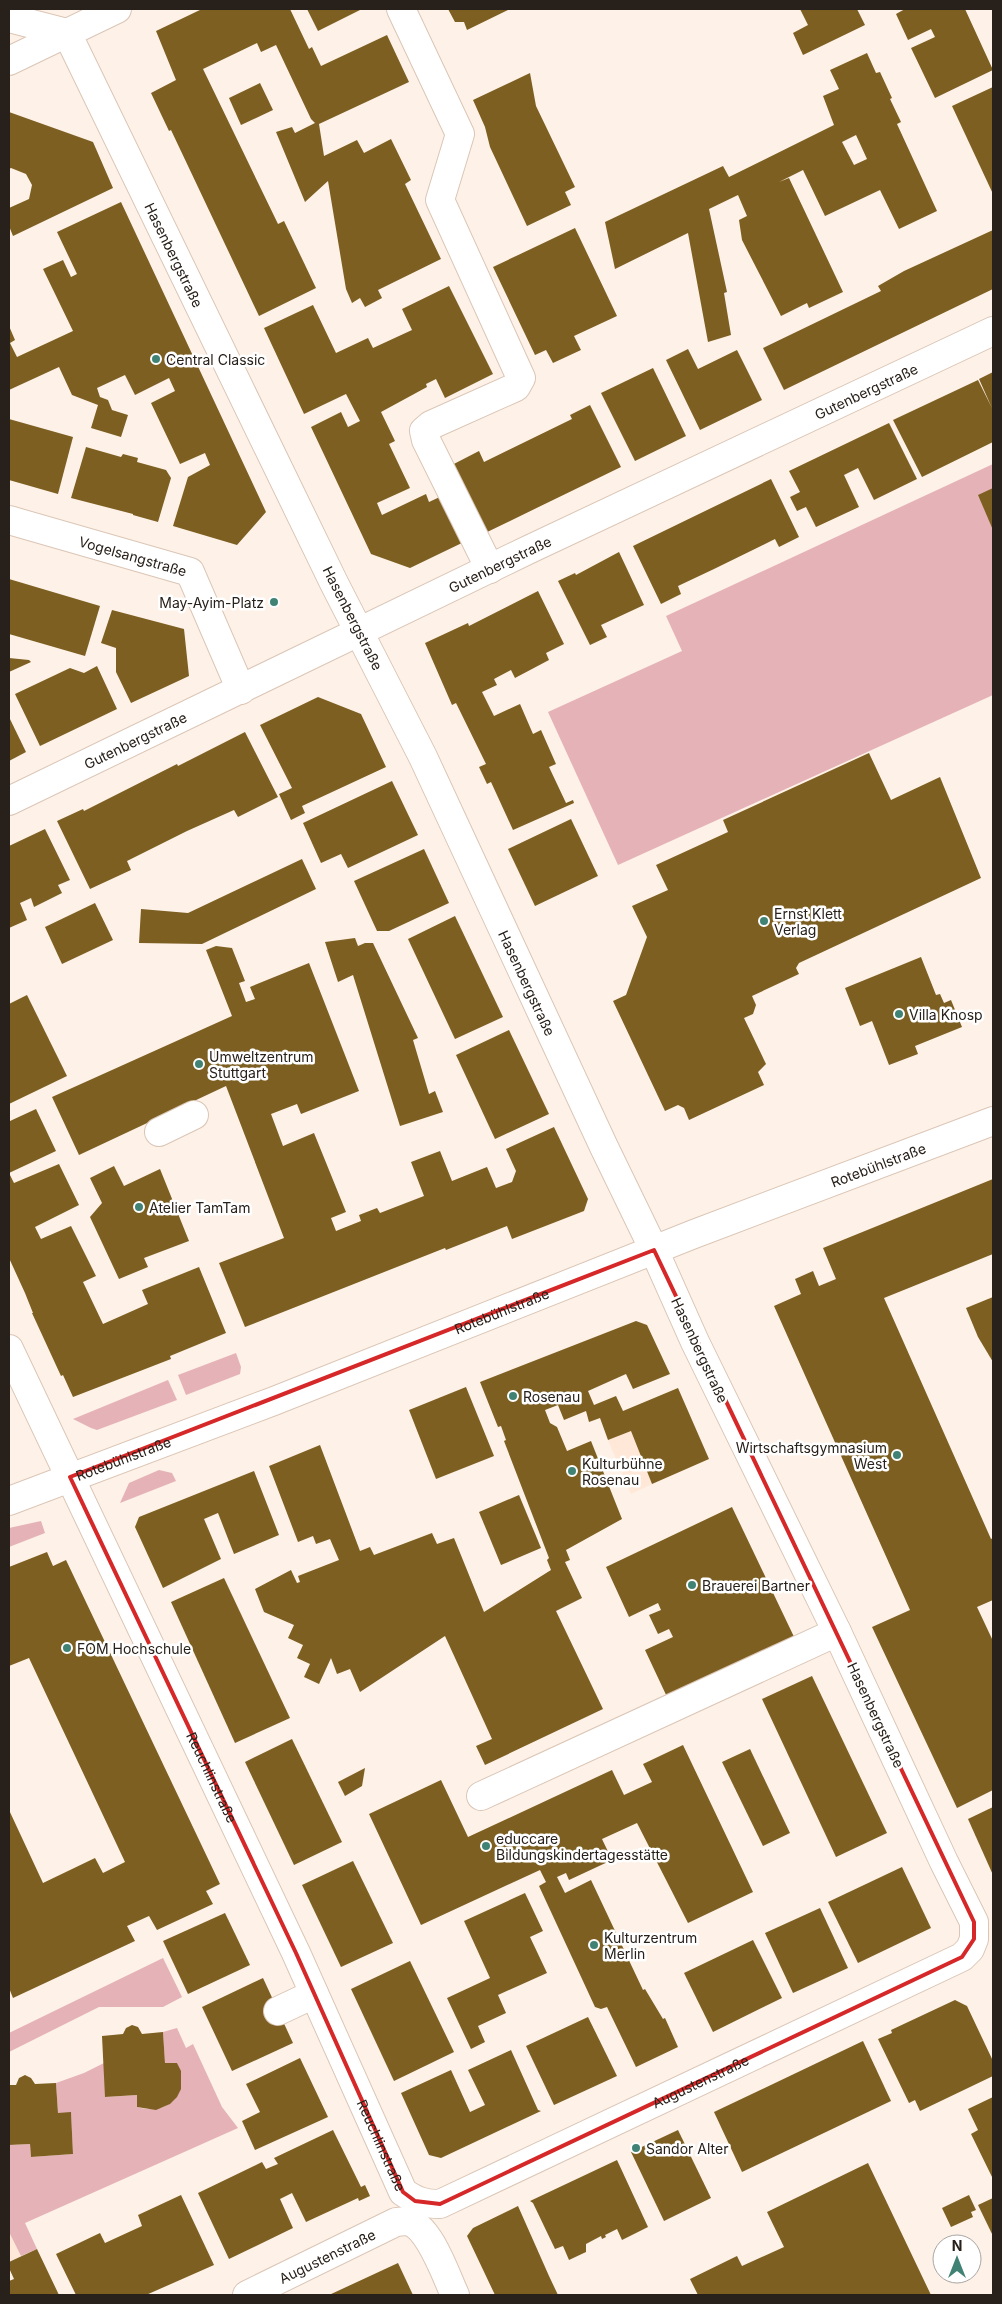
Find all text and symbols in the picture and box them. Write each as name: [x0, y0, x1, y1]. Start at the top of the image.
street label: Hasenbergstraße: [141, 200, 207, 310]
place label: Central Classic: [166, 351, 265, 368]
marker: Central Classic: [150, 353, 162, 365]
street label: Gutenbergstraße: [812, 359, 920, 422]
street label: Vogelsangstraße: [77, 532, 189, 579]
street label: Gutenbergstraße: [446, 532, 554, 596]
street label: Hasenbergstraße: [319, 563, 387, 673]
place label: May-Ayim-Platz: [159, 594, 264, 611]
marker: May-Ayim-Platz: [268, 596, 280, 608]
street label: Gutenbergstraße: [81, 708, 189, 772]
place label: Ernst Klett Verlag: [774, 905, 842, 938]
marker: Ernst Klett Verlag: [758, 915, 770, 927]
street label: Hasenbergstraße: [495, 928, 559, 1038]
place label: Villa Knosp: [909, 1006, 983, 1023]
marker: Villa Knosp: [893, 1008, 905, 1020]
place label: Umweltzentrum Stuttgart: [209, 1048, 314, 1081]
marker: Umweltzentrum Stuttgart: [193, 1058, 205, 1070]
street label: Rotebühlstraße: [828, 1139, 928, 1190]
place label: Atelier TamTam: [149, 1199, 250, 1216]
marker: Atelier TamTam: [133, 1201, 145, 1213]
street label: Rotebühlstraße: [452, 1284, 551, 1337]
street label: Hasenbergstraße: [668, 1295, 732, 1405]
place label: Rosenau: [523, 1388, 580, 1405]
marker: Rosenau: [507, 1390, 519, 1402]
street label: Rotebühlstraße: [73, 1432, 173, 1484]
place label: Wirtschaftsgymnasium West: [736, 1439, 887, 1472]
marker: Wirtschaftsgymnasium West: [891, 1449, 903, 1461]
place label: Kulturbühne Rosenau: [582, 1455, 663, 1488]
marker: Kulturbühne Rosenau: [566, 1465, 578, 1477]
place label: Brauerei Bartner: [702, 1577, 810, 1594]
marker: Brauerei Bartner: [686, 1579, 698, 1591]
place label: FOM Hochschule: [77, 1640, 191, 1657]
marker: FOM Hochschule: [61, 1642, 73, 1654]
street label: Hasenbergstraße: [844, 1660, 908, 1770]
street label: Reuchlinstraße: [184, 1729, 241, 1825]
place label: educcare Bildungskindertagesstätte: [496, 1830, 668, 1863]
marker: educcare Bildungskindertagesstätte: [480, 1840, 492, 1852]
place label: Kulturzentrum Merlin: [604, 1929, 697, 1962]
marker: Kulturzentrum Merlin: [588, 1939, 600, 1951]
street label: Augustenstraße: [649, 2051, 751, 2111]
street label: Reuchlinstraße: [354, 2096, 410, 2193]
place label: Sandor Alter: [646, 2140, 728, 2157]
marker: Sandor Alter: [630, 2142, 642, 2154]
street label: Augustenstraße: [276, 2225, 378, 2287]
north arrow: [932, 2234, 982, 2284]
text: N: [952, 2237, 962, 2254]

